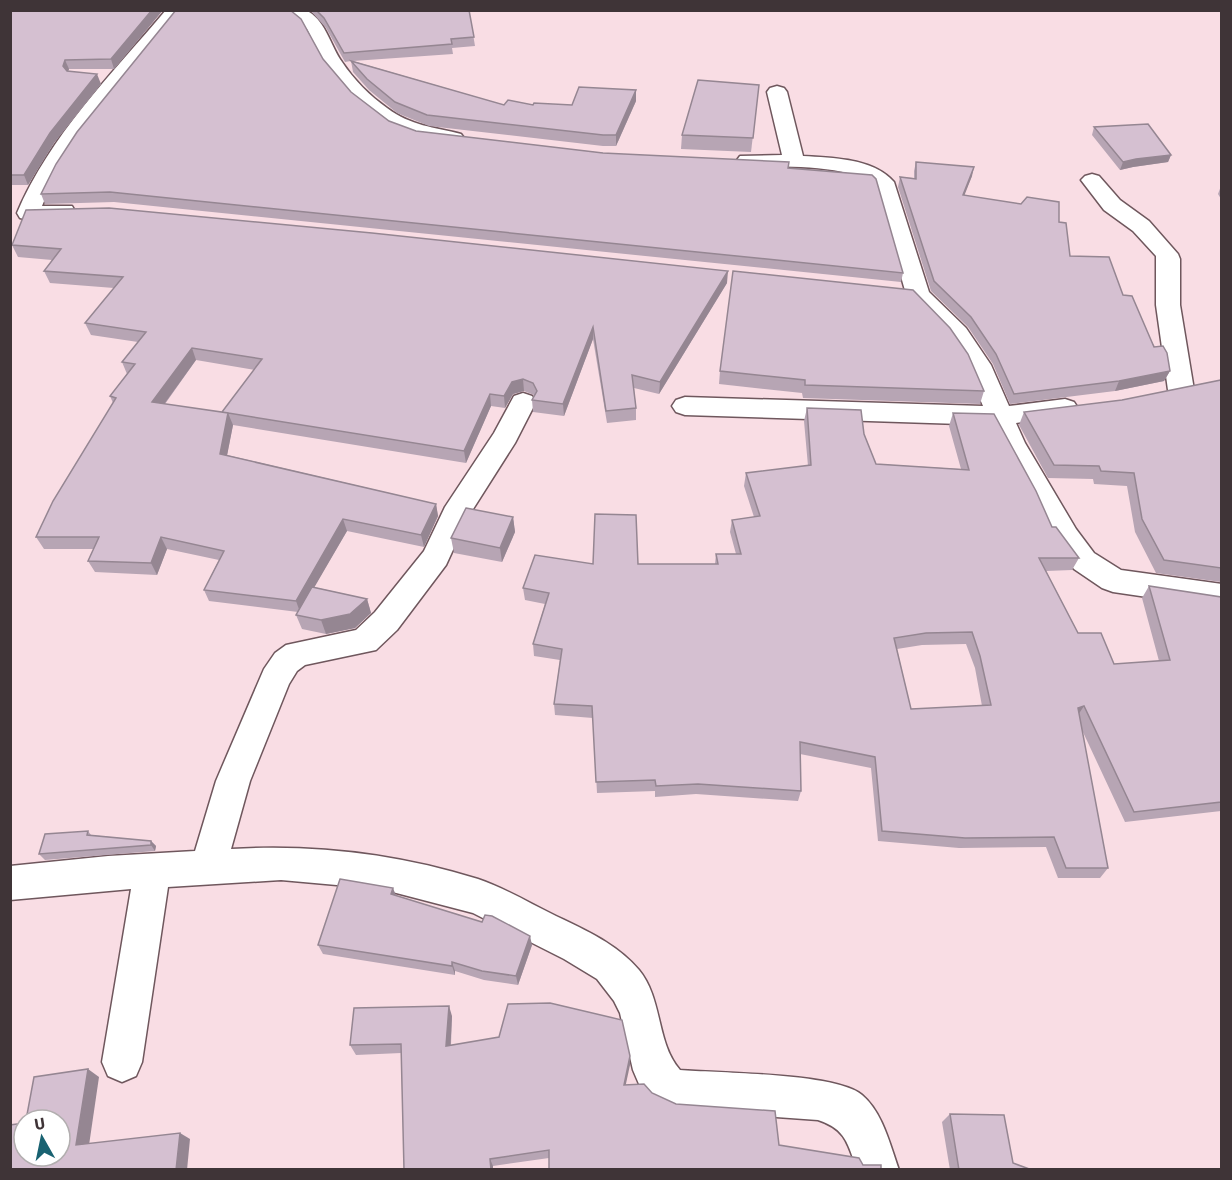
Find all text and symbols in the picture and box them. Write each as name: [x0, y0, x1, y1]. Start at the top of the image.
north arrow: [12, 1108, 72, 1168]
text: U: [33, 1113, 47, 1135]

